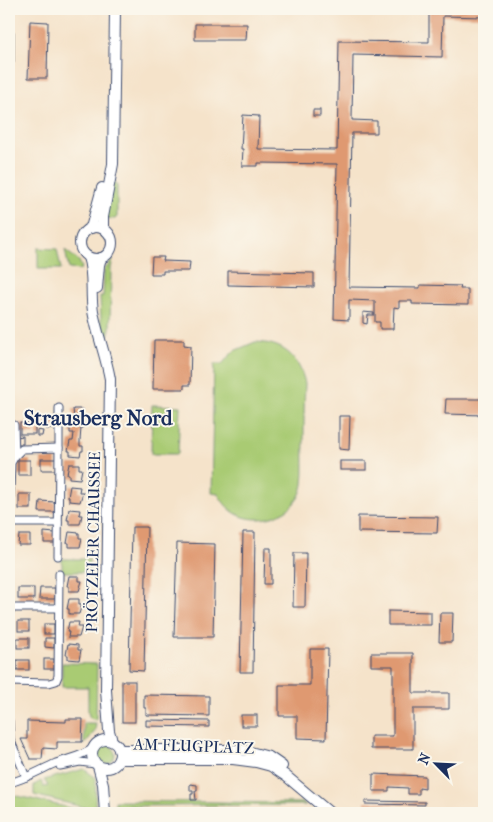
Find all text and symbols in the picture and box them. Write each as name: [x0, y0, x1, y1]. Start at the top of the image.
district label: Strausberg Nord: [24, 406, 173, 430]
street label: PRÖTZELER CHAUSSEE: [82, 451, 104, 633]
street label: AM FLUGPLATZ: [132, 734, 255, 758]
north arrow: [410, 740, 460, 790]
text: N: [415, 750, 435, 767]

